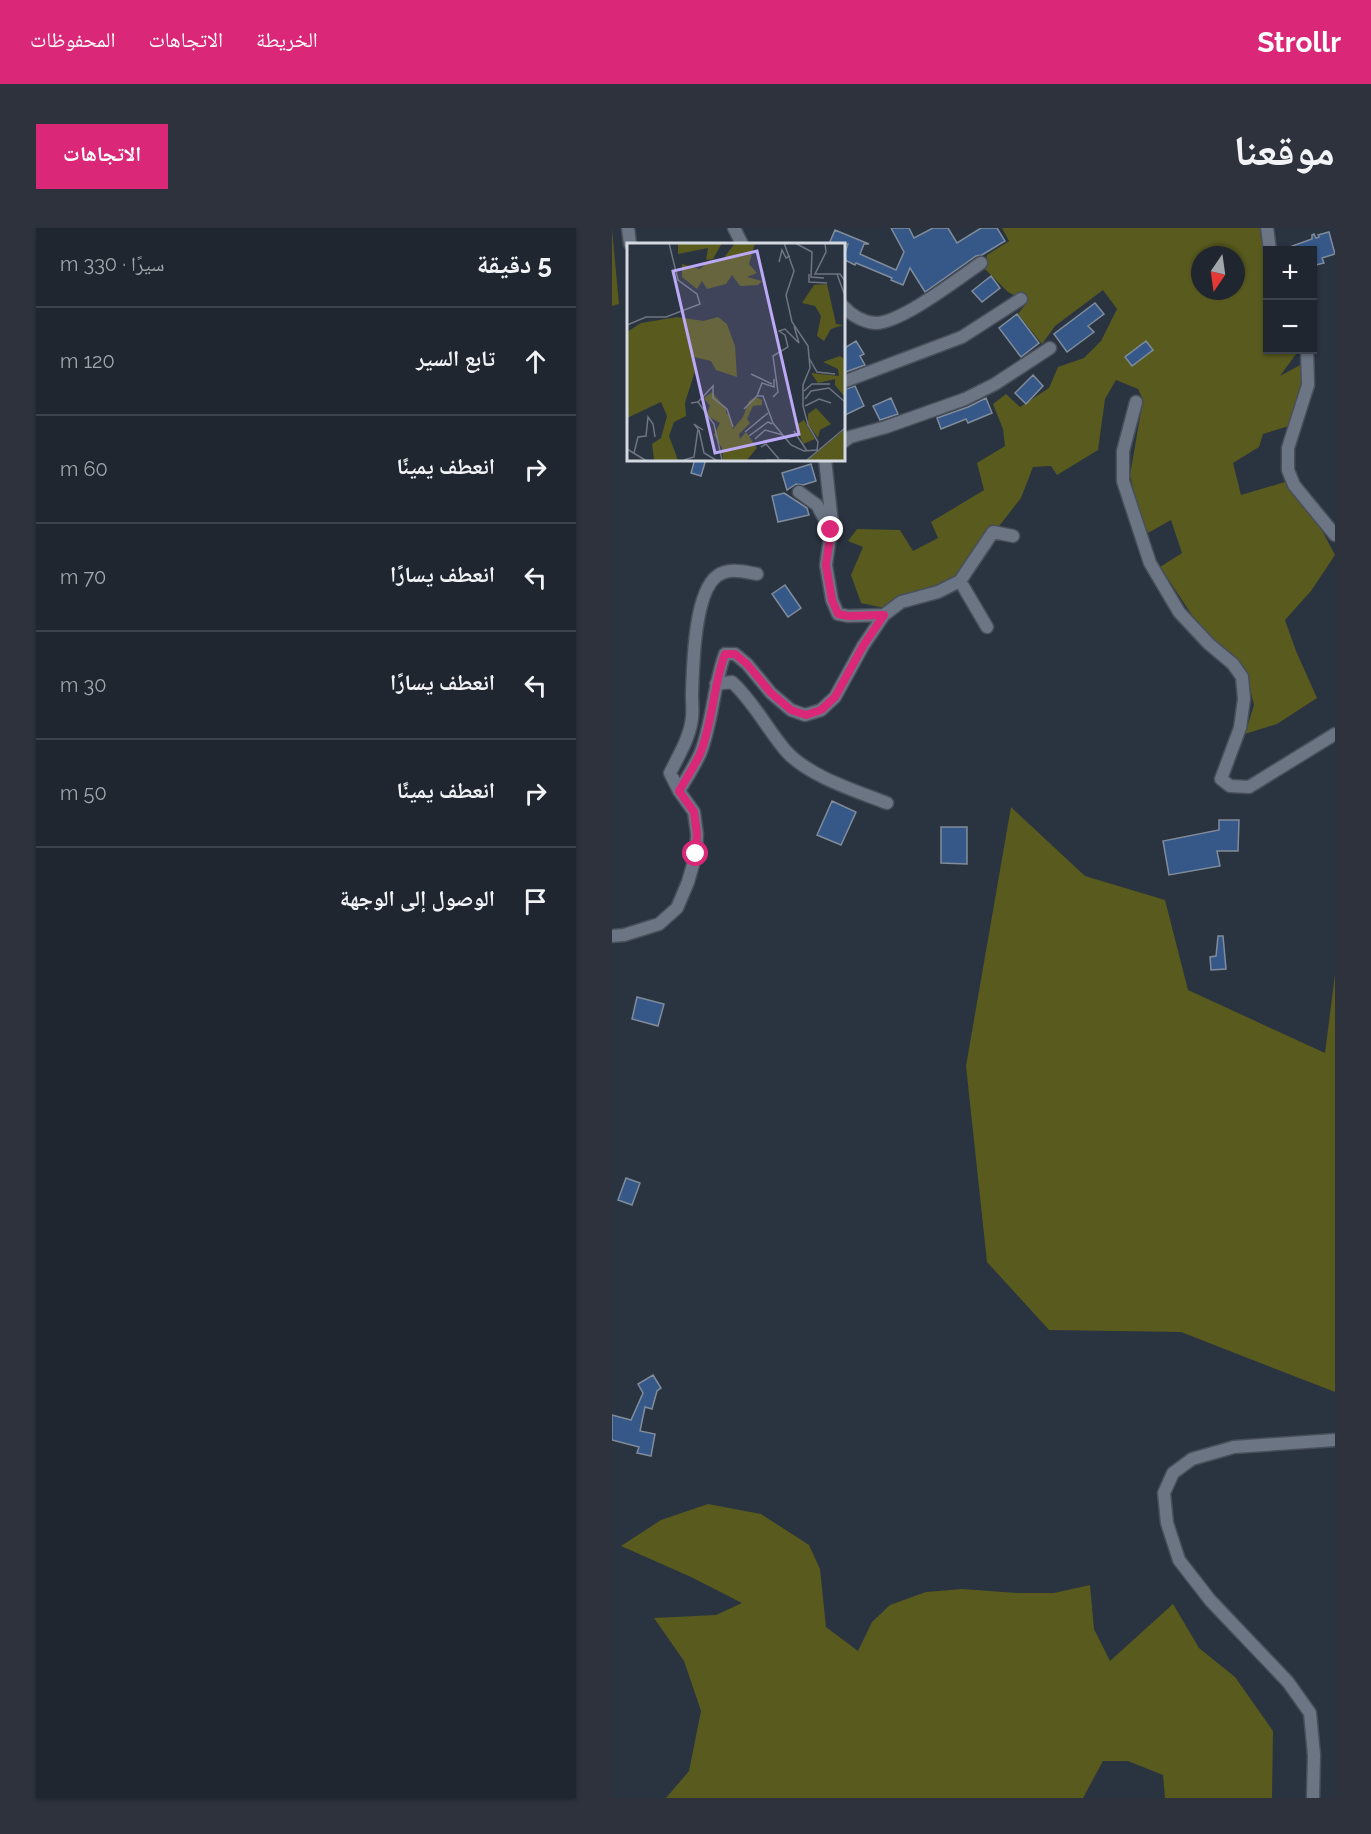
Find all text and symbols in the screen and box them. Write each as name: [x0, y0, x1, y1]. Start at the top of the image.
text: Strollr: [1257, 26, 1341, 59]
text: المحفوظات: [30, 27, 115, 52]
text: الاتجاهات: [148, 27, 223, 52]
text: الخريطة: [256, 27, 318, 52]
button: الاتجاهات: [36, 124, 168, 189]
text: موقعنا: [1234, 126, 1335, 175]
inset map: [627, 243, 844, 460]
north arrow: [1191, 246, 1245, 300]
map controls: [1263, 246, 1317, 354]
button: +: [1263, 246, 1317, 300]
text: 5 دقيقة: [477, 249, 552, 279]
text: سيرًا · 330 m: [60, 252, 164, 276]
button: −: [1263, 300, 1317, 354]
text: تابع السير: [416, 345, 495, 371]
icon: ahead: [519, 345, 552, 378]
text: 120 m: [60, 349, 115, 373]
text: انعطف يمينًا: [396, 453, 495, 479]
icon: right: [519, 453, 552, 486]
text: 60 m: [60, 457, 108, 481]
route end: [817, 516, 843, 542]
text: انعطف يسارًا: [390, 561, 495, 587]
icon: left: [519, 561, 552, 594]
text: 70 m: [60, 565, 106, 589]
text: انعطف يسارًا: [390, 669, 495, 695]
icon: left: [519, 669, 552, 702]
text: 30 m: [60, 673, 106, 697]
text: انعطف يمينًا: [396, 777, 495, 803]
icon: right: [519, 777, 552, 810]
text: 50 m: [60, 781, 107, 805]
route start: [682, 840, 708, 866]
text: الوصول إلى الوجهة: [340, 885, 495, 911]
icon: arrive: [519, 885, 552, 918]

